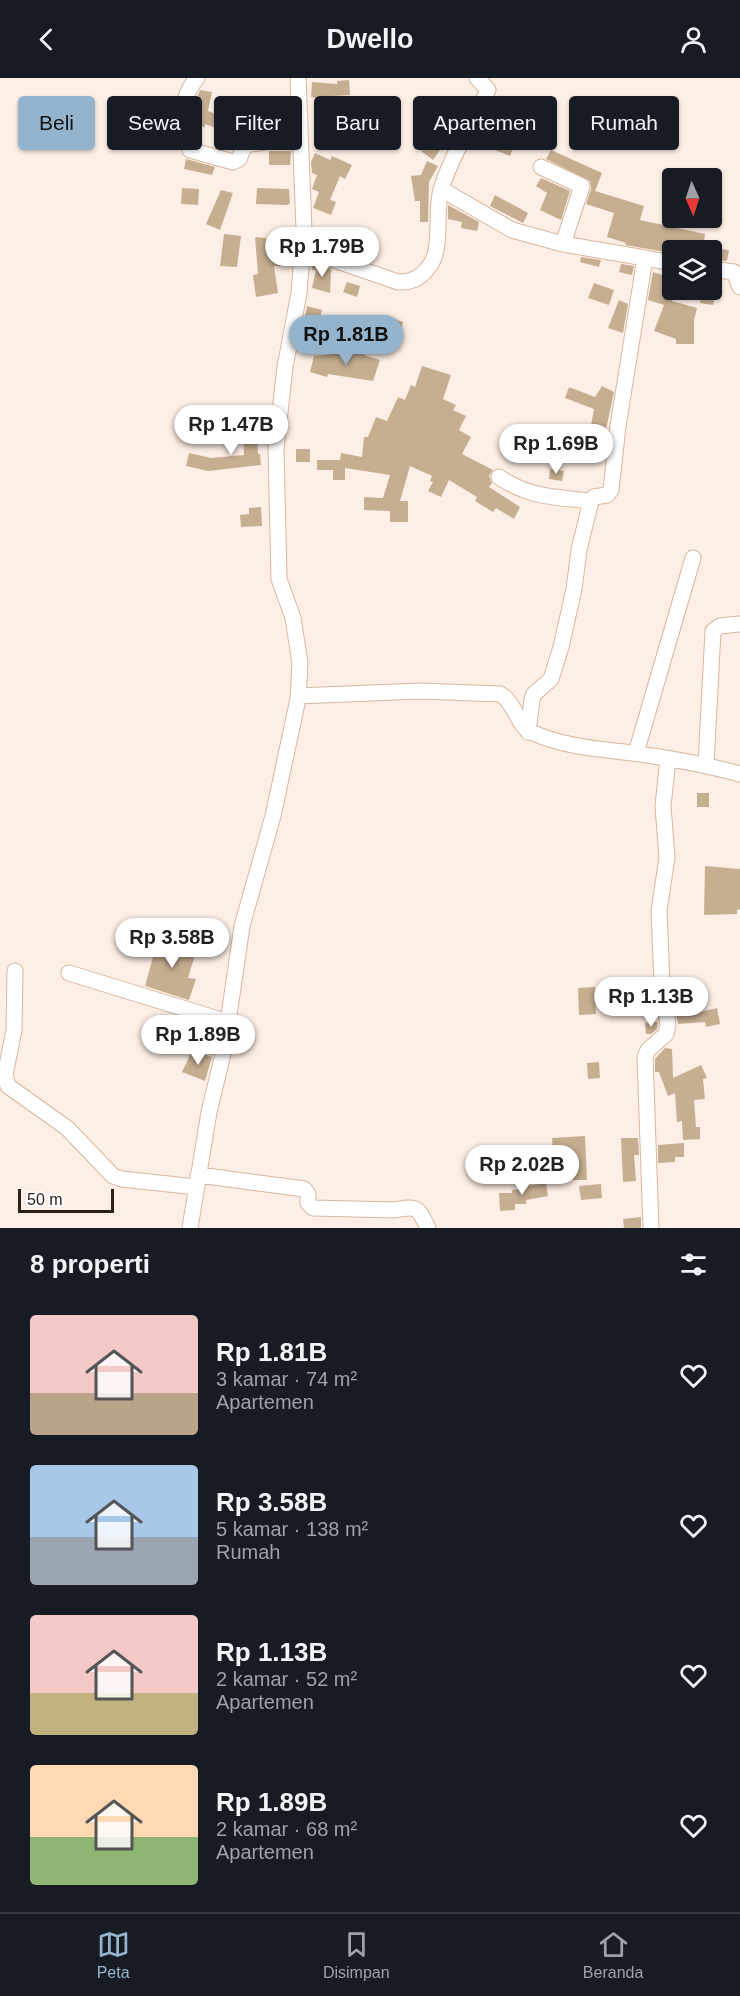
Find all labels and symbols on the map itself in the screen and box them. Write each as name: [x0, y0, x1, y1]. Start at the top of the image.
north arrow: [662, 168, 722, 228]
pin: Rp 1.79B: [260, 227, 384, 278]
pin: Rp 1.81B: [284, 315, 408, 366]
pin: Rp 1.47B: [169, 405, 293, 456]
pin: Rp 1.69B: [494, 424, 618, 475]
pin: Rp 3.58B: [110, 918, 234, 969]
pin: Rp 1.13B: [589, 977, 713, 1028]
pin: Rp 1.89B: [136, 1015, 260, 1066]
pin: Rp 2.02B: [460, 1145, 584, 1196]
scale bar: [18, 1186, 114, 1214]

